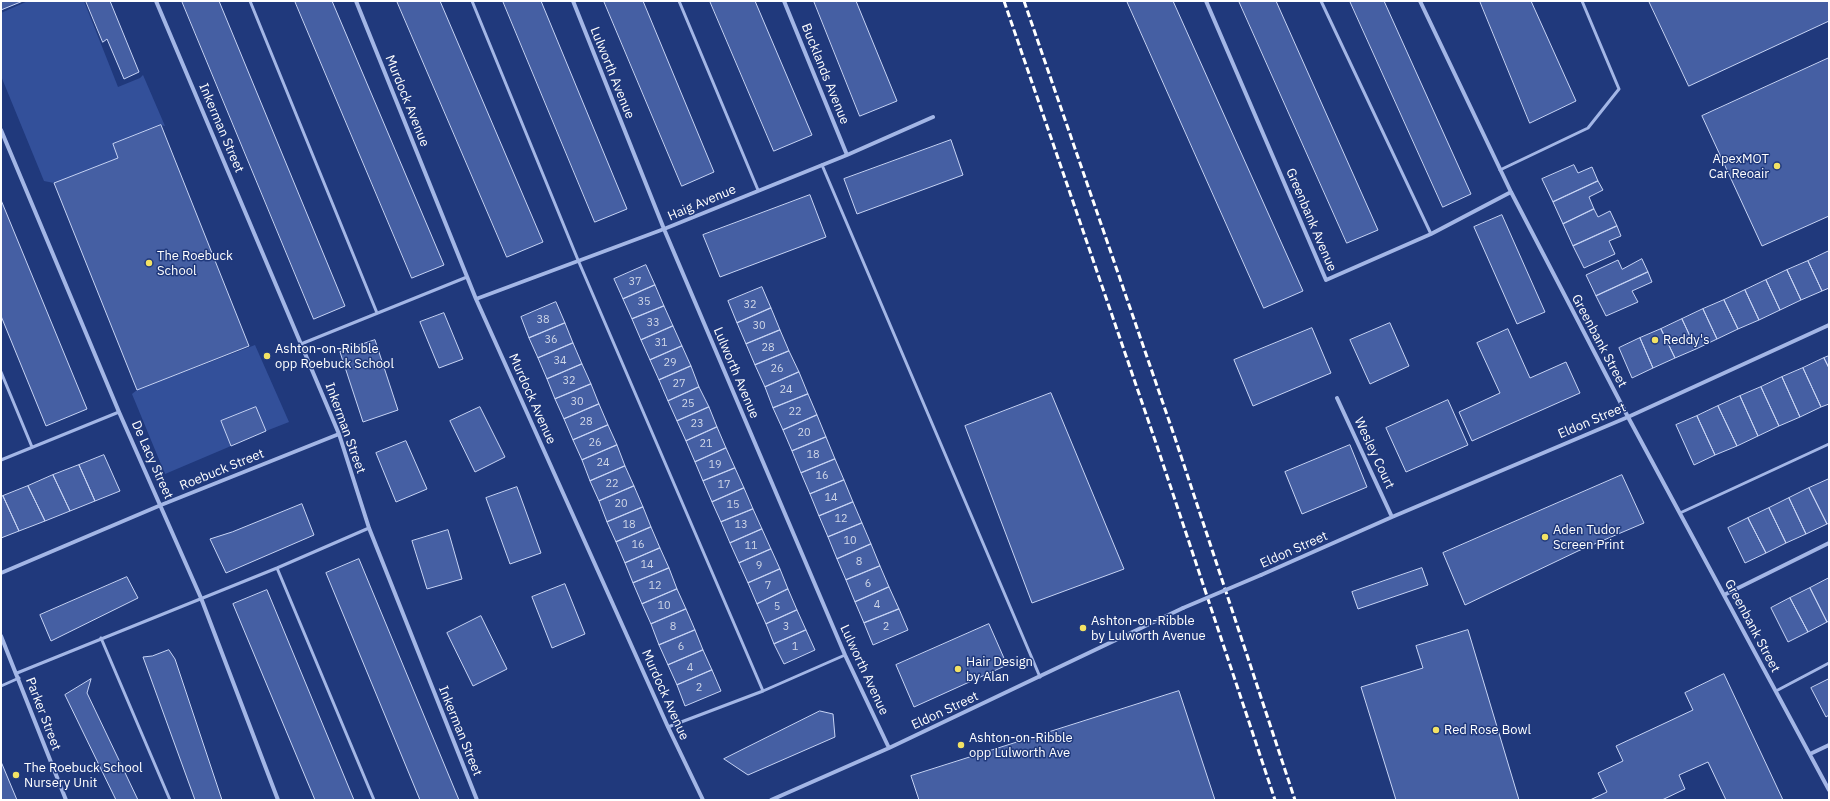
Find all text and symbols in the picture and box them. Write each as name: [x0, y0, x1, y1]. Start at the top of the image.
street label: Bucklands Avenue: [798, 21, 852, 127]
street label: Lulworth Avenue: [586, 25, 638, 121]
street label: Murdock Avenue: [382, 53, 432, 149]
street label: Inkerman Street: [195, 81, 247, 175]
place label: ApexMOT Car Reoair: [1709, 151, 1769, 182]
marker: ApexMOT Car Reoair: [1772, 161, 1782, 171]
street label: Greenbank Avenue: [1282, 166, 1340, 274]
street label: Haig Avenue: [665, 182, 739, 224]
place label: The Roebuck School: [157, 248, 233, 279]
marker: The Roebuck School: [144, 258, 154, 268]
house number: 37: [628, 275, 642, 289]
street label: Greenbank Street: [1568, 292, 1630, 390]
house number: 35: [637, 295, 651, 309]
house number: 32: [743, 298, 757, 312]
house number: 38: [536, 313, 550, 327]
house number: 33: [646, 316, 660, 330]
house number: 30: [752, 319, 766, 333]
street label: Lulworth Avenue: [710, 325, 762, 421]
place label: Reddy's: [1663, 332, 1710, 348]
house number: 36: [544, 333, 558, 347]
marker: Reddy's: [1650, 335, 1660, 345]
house number: 31: [654, 336, 668, 350]
place label: Ashton-on-Ribble opp Roebuck School: [275, 341, 394, 372]
house number: 28: [761, 341, 775, 355]
marker: Ashton-on-Ribble opp Roebuck School: [262, 351, 272, 361]
street label: Murdock Avenue: [505, 351, 559, 447]
house number: 34: [553, 354, 567, 368]
house number: 29: [663, 356, 677, 370]
house number: 26: [770, 362, 784, 376]
house number: 32: [562, 374, 576, 388]
house number: 27: [672, 377, 686, 391]
street label: Inkerman Street: [321, 380, 369, 476]
house number: 24: [779, 383, 793, 397]
house number: 30: [570, 395, 584, 409]
house number: 25: [681, 397, 695, 411]
street label: Eldon Street: [1556, 400, 1628, 442]
house number: 22: [788, 405, 802, 419]
house number: 28: [579, 415, 593, 429]
street label: Wesley Court: [1351, 415, 1397, 491]
house number: 23: [690, 417, 704, 431]
street label: De Lacy Street: [128, 418, 176, 502]
house number: 20: [797, 426, 811, 440]
house number: 26: [588, 436, 602, 450]
house number: 21: [699, 437, 713, 451]
street label: Roebuck Street: [178, 446, 266, 494]
house number: 18: [806, 448, 820, 462]
house number: 24: [596, 456, 610, 470]
house number: 19: [708, 458, 722, 472]
house number: 16: [815, 469, 829, 483]
house number: 22: [605, 477, 619, 491]
house number: 17: [717, 478, 731, 492]
house number: 14: [824, 491, 838, 505]
house number: 20: [614, 497, 628, 511]
house number: 15: [726, 498, 740, 512]
house number: 12: [834, 512, 848, 526]
house number: 18: [622, 518, 636, 532]
house number: 13: [734, 518, 748, 532]
place label: Aden Tudor Screen Print: [1553, 522, 1624, 553]
street label: Eldon Street: [1258, 528, 1330, 572]
marker: Aden Tudor Screen Print: [1540, 532, 1550, 542]
house number: 10: [843, 534, 857, 548]
house number: 16: [631, 538, 645, 552]
house number: 11: [744, 539, 758, 553]
house number: 8: [856, 555, 862, 569]
house number: 14: [640, 558, 654, 572]
house number: 9: [756, 559, 762, 573]
house number: 6: [865, 577, 871, 591]
street label: Greenbank Street: [1721, 577, 1783, 675]
house number: 12: [648, 579, 662, 593]
house number: 7: [765, 579, 771, 593]
house number: 4: [874, 598, 880, 612]
house number: 10: [657, 599, 671, 613]
house number: 5: [774, 600, 780, 614]
place label: Ashton-on-Ribble by Lulworth Avenue: [1091, 613, 1206, 644]
house number: 8: [670, 620, 676, 634]
house number: 3: [783, 620, 789, 634]
house number: 2: [883, 620, 889, 634]
street label: Lulworth Avenue: [836, 622, 892, 718]
marker: Ashton-on-Ribble by Lulworth Avenue: [1078, 623, 1088, 633]
house number: 6: [678, 640, 684, 654]
house number: 1: [792, 640, 798, 654]
street label: Murdock Avenue: [638, 647, 692, 743]
place label: Hair Design by Alan: [966, 654, 1033, 685]
house number: 4: [687, 661, 693, 675]
marker: Hair Design by Alan: [953, 664, 963, 674]
street label: Parker Street: [22, 675, 64, 753]
house number: 2: [696, 681, 702, 695]
street label: Inkerman Street: [435, 684, 485, 778]
street label: Eldon Street: [909, 689, 981, 733]
place label: Red Rose Bowl: [1444, 722, 1531, 738]
marker: Red Rose Bowl: [1431, 725, 1441, 735]
place label: Ashton-on-Ribble opp Lulworth Ave: [969, 730, 1073, 761]
marker: Ashton-on-Ribble opp Lulworth Ave: [956, 740, 966, 750]
place label: The Roebuck School Nursery Unit: [24, 760, 143, 791]
marker: The Roebuck School Nursery Unit: [11, 770, 21, 780]

